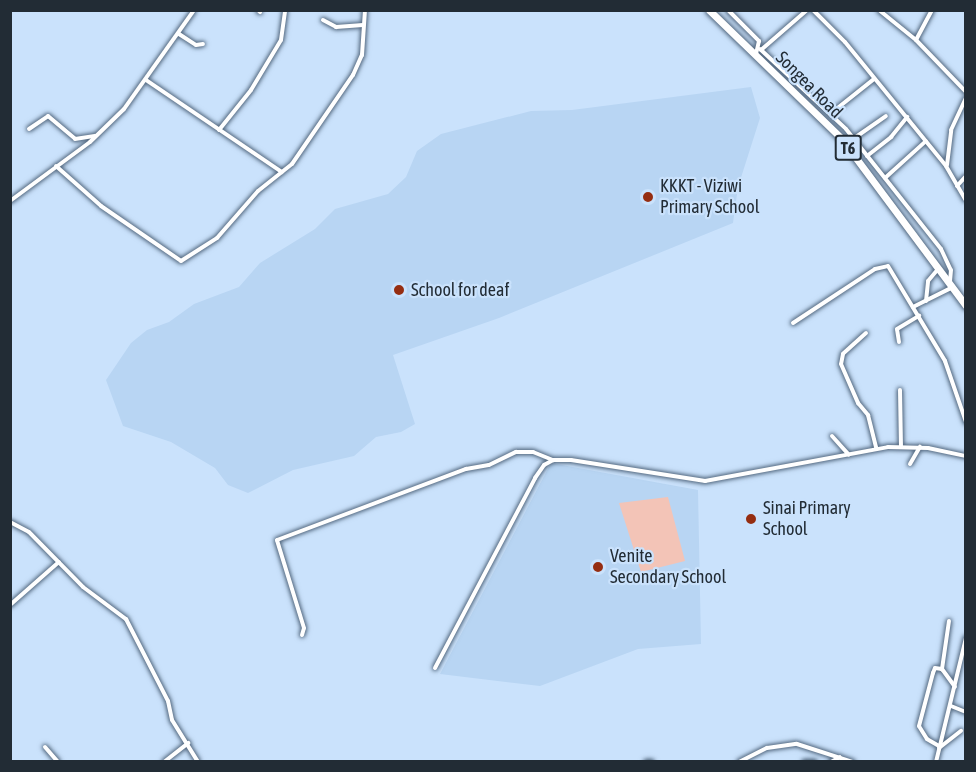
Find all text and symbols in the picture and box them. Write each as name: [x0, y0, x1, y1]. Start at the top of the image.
street label: Songea Road: [771, 47, 847, 123]
road number: T6: [834, 135, 862, 161]
place label: KKKT - Viziwi Primary School: [660, 176, 759, 219]
marker: KKKT - Viziwi Primary School: [641, 190, 655, 204]
place label: School for deaf: [411, 279, 509, 301]
marker: School for deaf: [392, 283, 406, 297]
place label: Sinai Primary School: [763, 498, 851, 540]
marker: Sinai Primary School: [744, 512, 758, 526]
place label: Venite Secondary School: [610, 546, 726, 588]
marker: Venite Secondary School: [591, 560, 605, 574]

